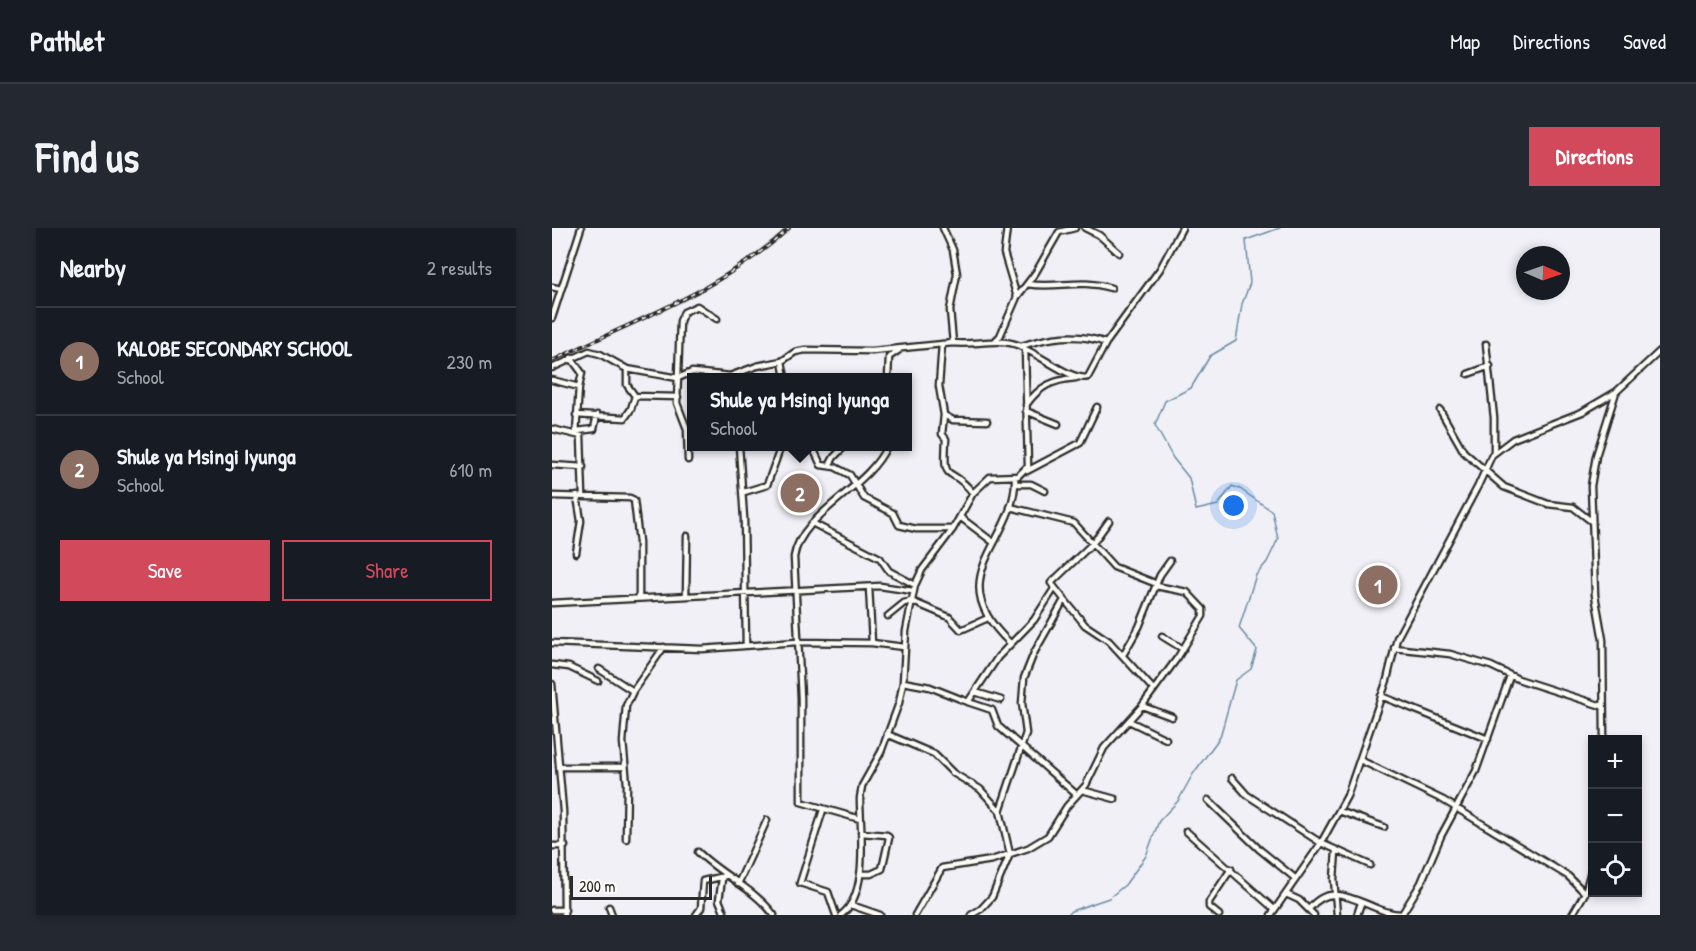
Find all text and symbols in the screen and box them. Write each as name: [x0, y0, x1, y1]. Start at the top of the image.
text: Pathlet: [30, 22, 104, 60]
text: Map: [1450, 27, 1480, 56]
text: Directions: [1513, 27, 1590, 56]
text: Saved: [1623, 27, 1666, 56]
button: Directions: [1529, 127, 1660, 186]
text: Find us: [36, 128, 139, 185]
north arrow: [1516, 246, 1570, 300]
text: Nearby: [60, 250, 126, 285]
text: 2 results: [427, 254, 492, 281]
text: KALOBE SECONDARY SCHOOL: [117, 333, 352, 363]
text: 1: [76, 348, 83, 375]
text: 230 m: [447, 348, 492, 375]
text: School: [117, 363, 164, 390]
popup: [687, 373, 912, 451]
text: Shule ya Msingi Iyunga: [710, 384, 889, 414]
text: School: [710, 414, 757, 441]
text: Shule ya Msingi Iyunga: [117, 441, 296, 471]
text: 2: [75, 456, 84, 483]
text: 610 m: [450, 456, 492, 483]
pin: 2: [780, 470, 820, 516]
text: School: [117, 471, 164, 498]
your location: [1219, 491, 1248, 520]
button: Save: [60, 540, 270, 601]
button: Share: [282, 540, 492, 601]
pin: 1: [1358, 562, 1398, 608]
map controls: [1588, 735, 1642, 897]
button: +: [1588, 735, 1642, 789]
button: −: [1588, 789, 1642, 843]
button: locate: [1588, 843, 1642, 897]
scale bar: [570, 873, 712, 900]
text: 200 m: [579, 875, 615, 897]

